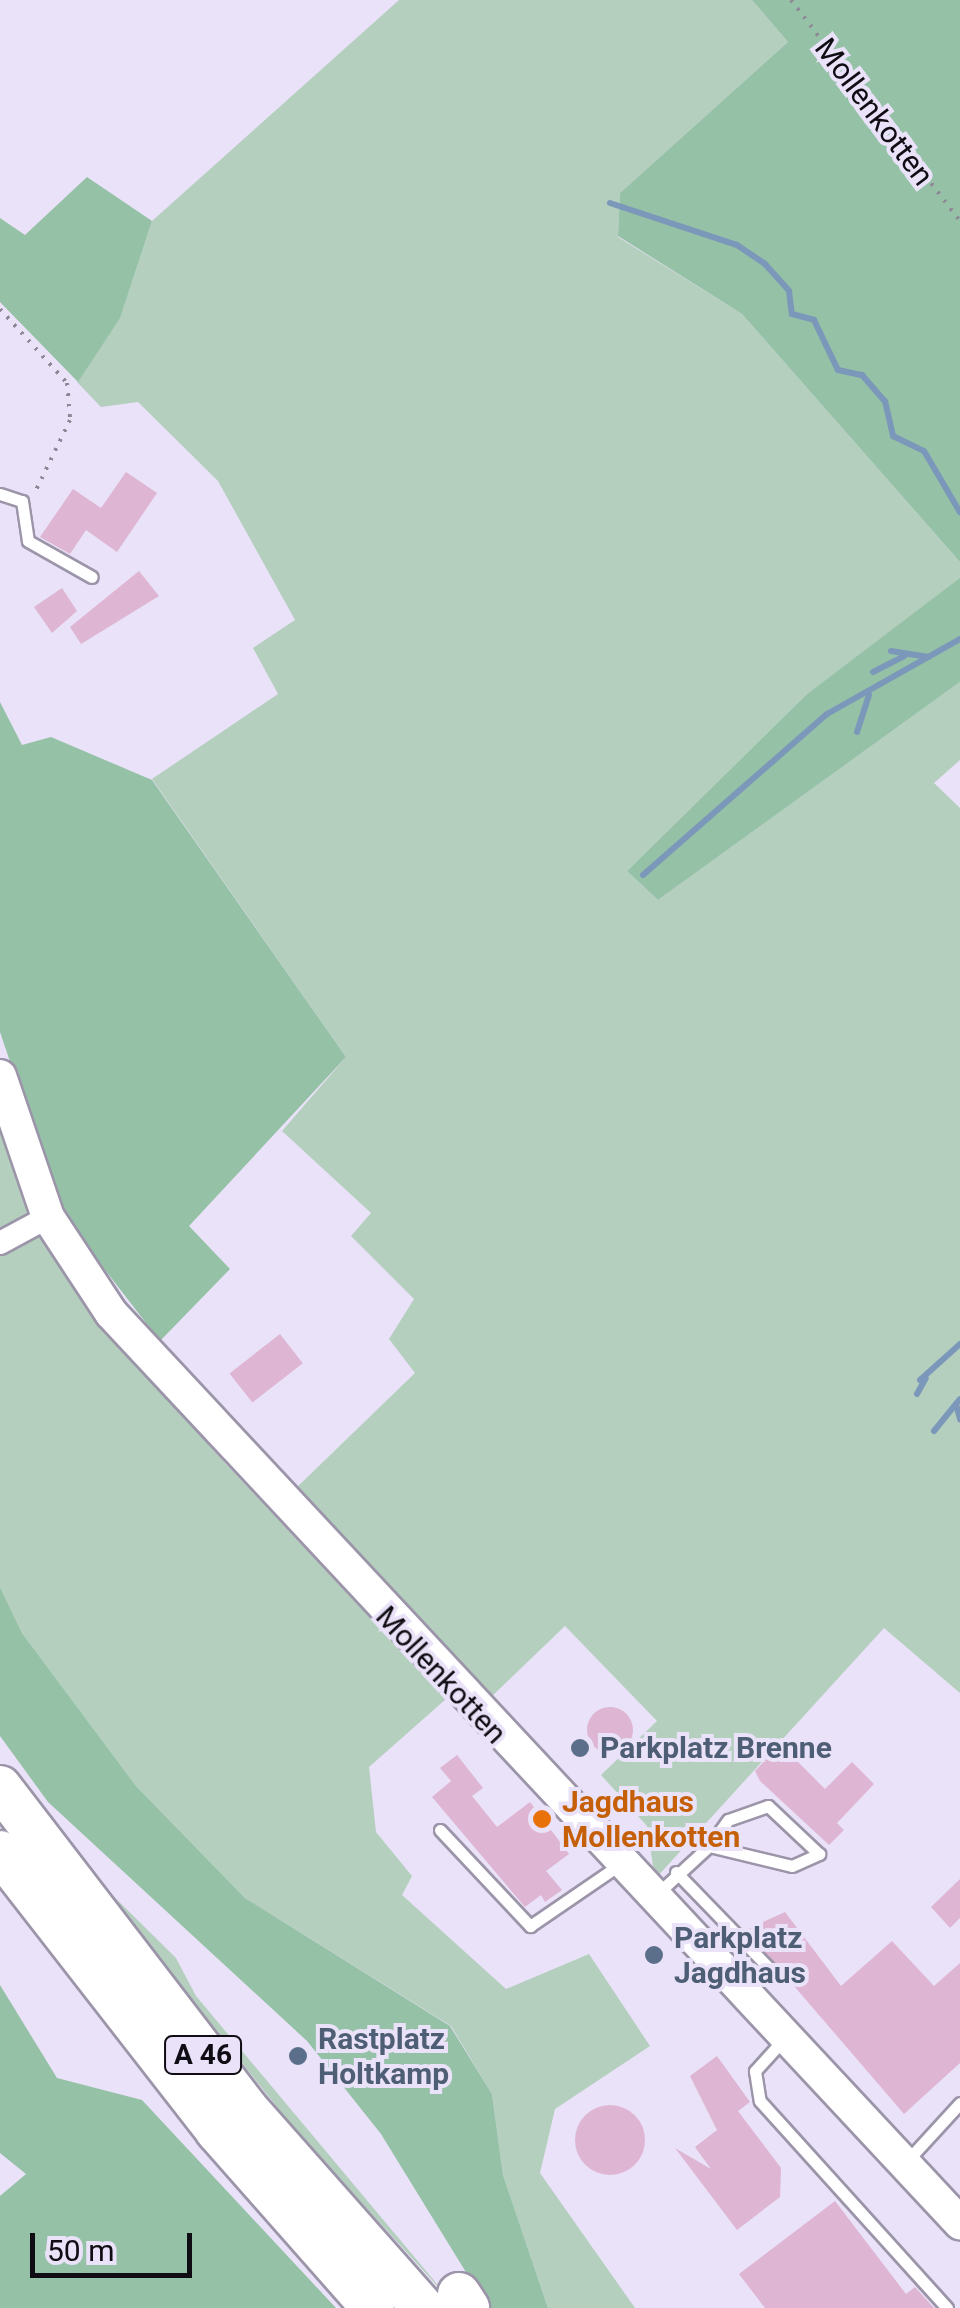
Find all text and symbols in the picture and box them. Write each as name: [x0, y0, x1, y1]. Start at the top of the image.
street label: Mollenkotten: [807, 31, 941, 193]
street label: Mollenkotten: [368, 1599, 514, 1751]
place label: Parkplatz Brenne: [600, 1730, 832, 1766]
marker: Parkplatz Brenne: [569, 1737, 591, 1759]
place label: Jagdhaus Mollenkotten: [562, 1784, 740, 1854]
marker: Jagdhaus Mollenkotten: [531, 1808, 553, 1830]
place label: Parkplatz Jagdhaus: [674, 1920, 806, 1990]
marker: Parkplatz Jagdhaus: [643, 1944, 665, 1966]
place label: Rastplatz Holtkamp: [318, 2021, 449, 2092]
road number: A 46: [163, 2032, 243, 2078]
marker: Rastplatz Holtkamp: [287, 2045, 309, 2067]
scale bar: [35, 2213, 198, 2275]
text: 50 m: [47, 2233, 114, 2268]

